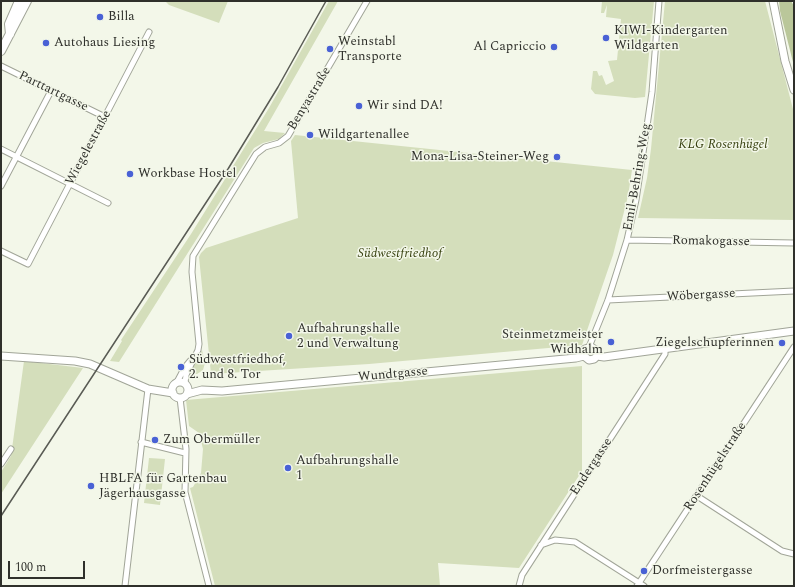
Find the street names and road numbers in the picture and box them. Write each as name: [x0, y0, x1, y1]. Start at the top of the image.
street label: Benyastraße: [285, 65, 335, 133]
street label: Parttartgasse: [16, 68, 90, 116]
street label: Wiegelestraße: [63, 108, 115, 188]
street label: Emil-Behring-Weg: [621, 122, 655, 232]
street label: Romakogasse: [672, 234, 750, 250]
street label: Wöbergasse: [666, 286, 736, 306]
street label: Wundtgasse: [357, 364, 429, 386]
street label: Rosenhügelstraße: [681, 420, 751, 514]
street label: Endergasse: [568, 435, 616, 499]

